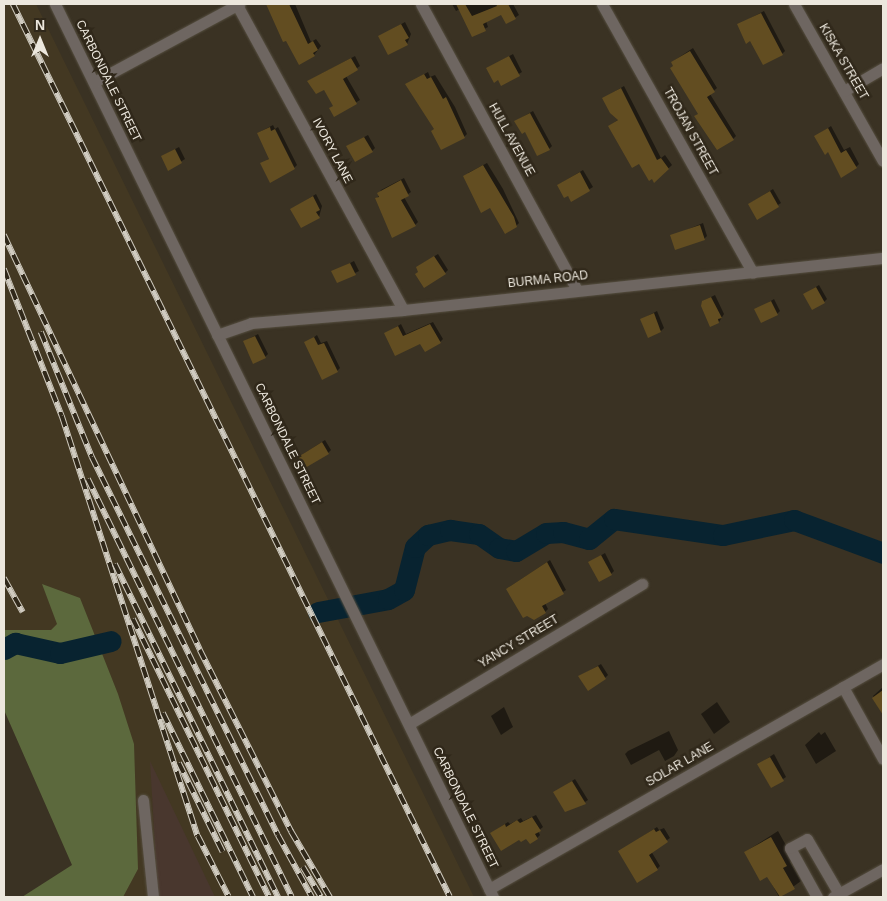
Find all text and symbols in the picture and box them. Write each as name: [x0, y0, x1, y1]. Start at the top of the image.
north arrow: [15, 15, 65, 65]
text: N: [35, 17, 45, 33]
street label: CARBONDALE STREET: [72, 18, 144, 144]
street label: KISKA STREET: [815, 21, 871, 103]
street label: TROJAN STREET: [660, 85, 720, 179]
street label: HULL AVENUE: [485, 100, 537, 180]
street label: IVORY LANE: [309, 116, 355, 186]
street label: BURMA ROAD: [507, 269, 589, 291]
street label: CARBONDALE STREET: [251, 381, 323, 507]
street label: YANCY STREET: [476, 612, 562, 672]
street label: SOLAR LANE: [644, 740, 716, 790]
street label: CARBONDALE STREET: [429, 745, 501, 871]

